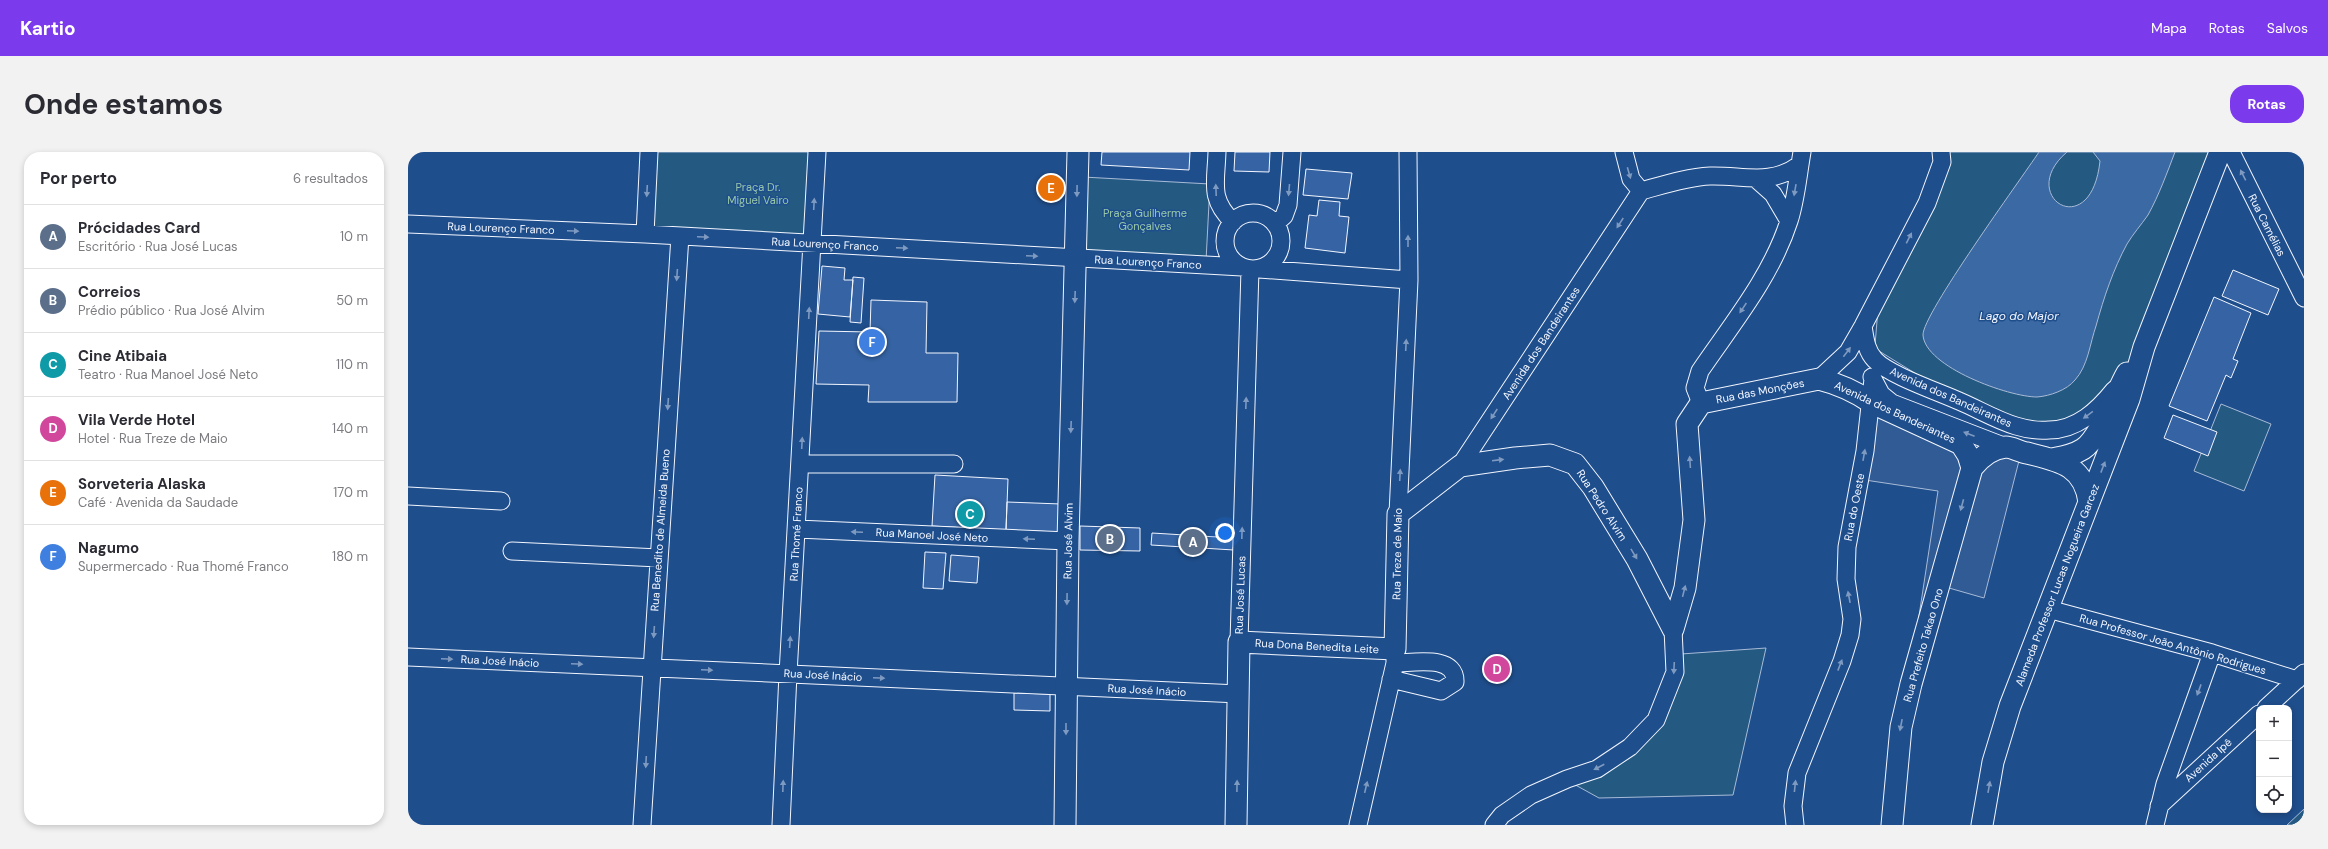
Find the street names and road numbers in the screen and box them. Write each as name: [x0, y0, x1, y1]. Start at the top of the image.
street label: Rua Camélias: [2245, 191, 2289, 259]
street label: Rua Lourenço Franco: [447, 219, 555, 237]
street label: Rua Lourenço Franco: [771, 234, 879, 254]
street label: Rua Lourenço Franco: [1094, 252, 1202, 272]
street label: Avenida dos Bandeirantes: [1499, 284, 1583, 402]
street label: Avenida dos Bandeirantes: [1888, 364, 2014, 430]
street label: Rua das Monções: [1715, 376, 1805, 406]
street label: Avenida dos Banderiantes: [1832, 378, 1958, 446]
street label: Rua Benedito de Almeida Bueno: [647, 448, 673, 612]
street label: Rua Pedro Alvim: [1574, 467, 1630, 543]
street label: Rua do Oeste: [1841, 472, 1867, 542]
street label: Alameda Professor Lucas Nogueira Garcez: [2012, 482, 2102, 688]
street label: Rua Thomé Franco: [787, 486, 805, 582]
street label: Rua José Alvim: [1060, 502, 1076, 579]
street label: Rua Treze de Maio: [1389, 508, 1405, 600]
street label: Rua Manoel José Neto: [875, 525, 989, 545]
street label: Rua José Lucas: [1232, 556, 1248, 634]
street label: Rua Prefeito Takao Ono: [1900, 586, 1946, 704]
street label: Rua Professor João Antônio Rodrigues: [2078, 611, 2268, 677]
street label: Rua Dona Benedita Leite: [1255, 636, 1379, 656]
street label: Rua José Inácio: [460, 652, 540, 670]
street label: Rua José Inácio: [783, 666, 863, 684]
street label: Rua José Inácio: [1107, 681, 1187, 699]
street label: Avenida Ipê: [2181, 735, 2235, 785]

